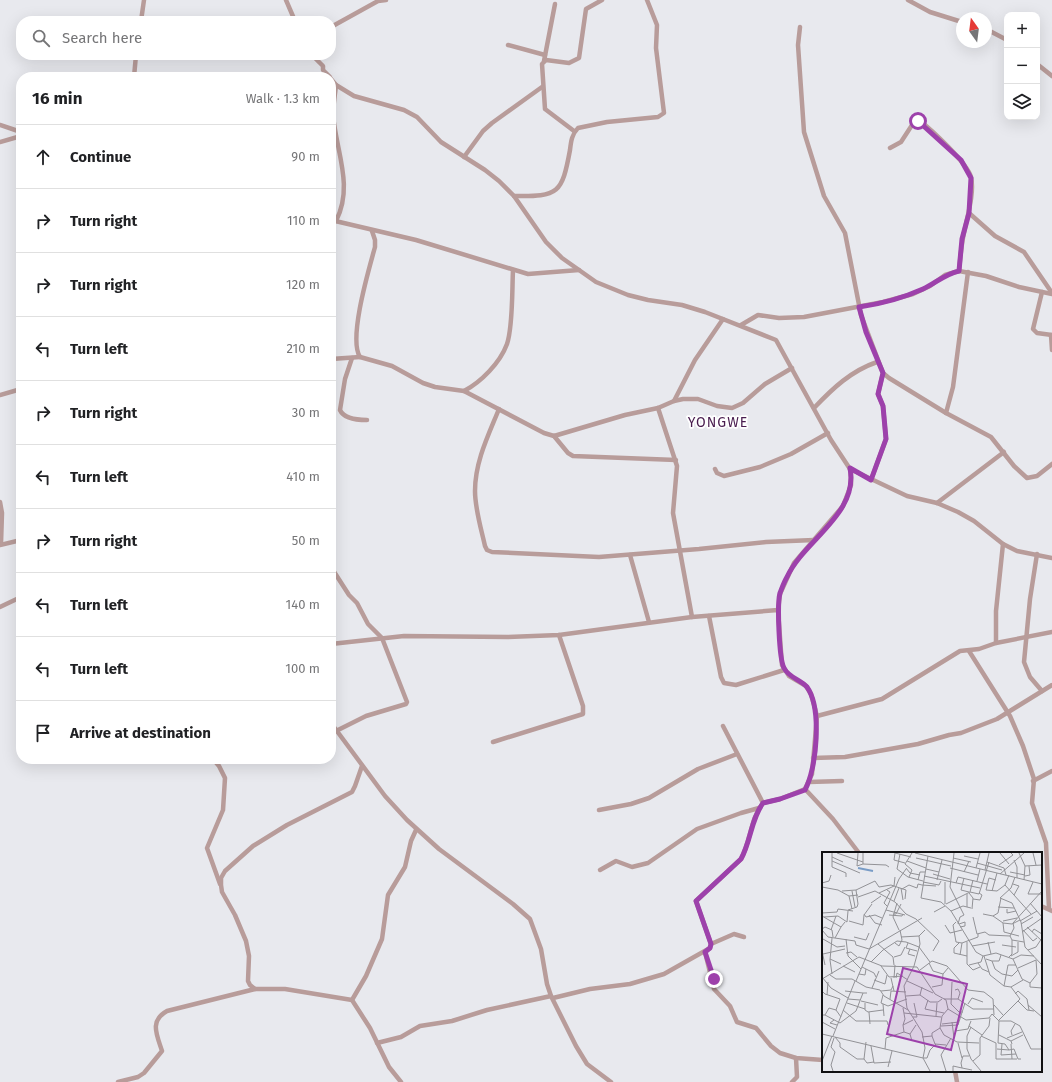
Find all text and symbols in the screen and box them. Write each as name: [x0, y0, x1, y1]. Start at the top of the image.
north arrow: [956, 12, 992, 48]
map controls: [1004, 12, 1040, 120]
button: +: [1004, 12, 1040, 48]
search box: [16, 16, 336, 60]
icon: search: [30, 27, 52, 49]
text: Search here: [62, 29, 142, 47]
button: −: [1004, 48, 1040, 84]
button: layers: [1004, 84, 1040, 120]
text: 16 min: [32, 88, 82, 109]
text: Walk · 1.3 km: [246, 91, 320, 106]
route start: [909, 112, 927, 130]
icon: ahead: [32, 146, 54, 168]
text: Continue: [70, 148, 131, 166]
text: 90 m: [291, 149, 320, 164]
icon: right: [32, 210, 54, 232]
text: Turn right: [70, 212, 137, 230]
text: 110 m: [287, 213, 320, 228]
icon: right: [32, 274, 54, 296]
text: Turn right: [70, 276, 137, 294]
text: 120 m: [286, 277, 320, 292]
icon: left: [32, 338, 54, 360]
text: Turn left: [70, 340, 128, 358]
text: 210 m: [286, 341, 320, 356]
icon: right: [32, 402, 54, 424]
text: Turn right: [70, 404, 137, 422]
text: 30 m: [292, 405, 320, 420]
district label: YONGWE: [688, 414, 748, 431]
icon: left: [32, 466, 54, 488]
text: Turn left: [70, 468, 128, 486]
text: 410 m: [286, 469, 320, 484]
icon: right: [32, 530, 54, 552]
text: Turn right: [70, 532, 137, 550]
text: 50 m: [292, 533, 320, 548]
icon: left: [32, 594, 54, 616]
text: Turn left: [70, 596, 128, 614]
text: 140 m: [286, 597, 320, 612]
icon: left: [32, 658, 54, 680]
text: Turn left: [70, 660, 128, 678]
text: 100 m: [285, 661, 320, 676]
icon: arrive: [32, 722, 54, 744]
text: Arrive at destination: [70, 724, 211, 742]
inset map: [822, 852, 1042, 1072]
route end: [705, 970, 723, 988]

